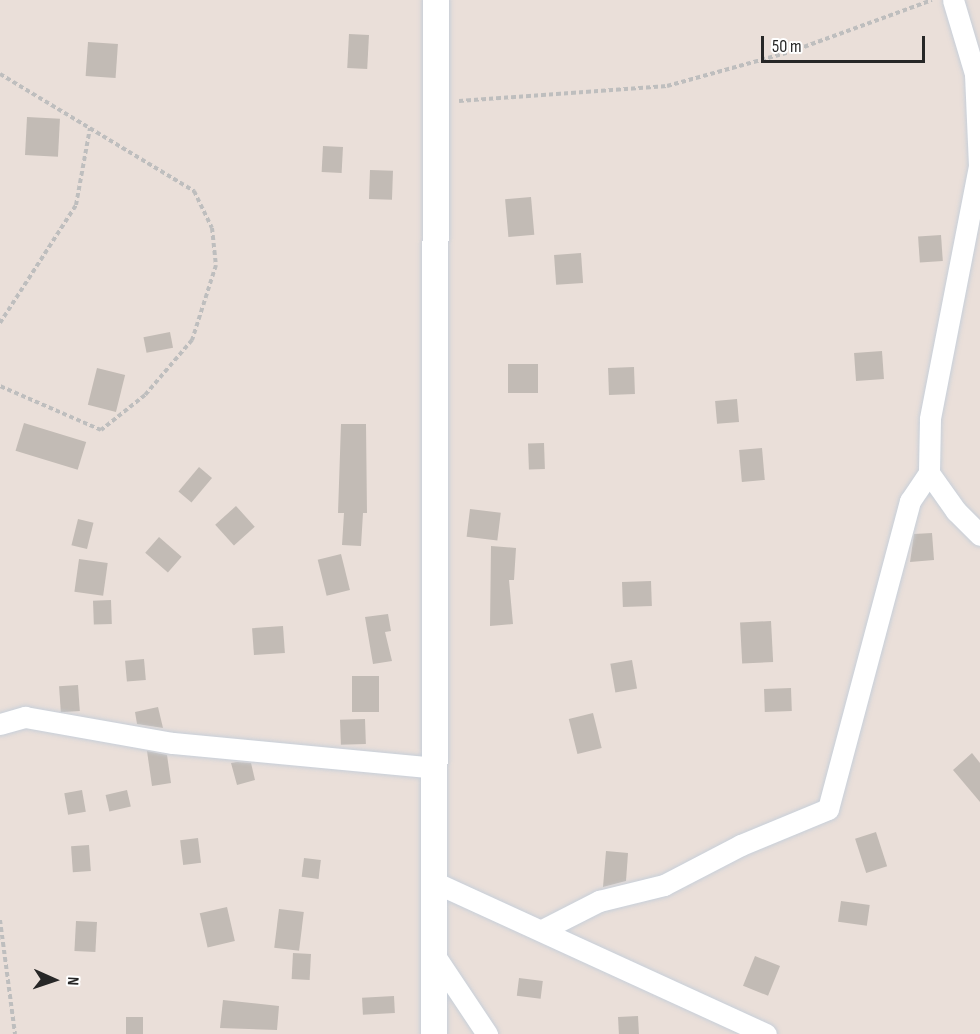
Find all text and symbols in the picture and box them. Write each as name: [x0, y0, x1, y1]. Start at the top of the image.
scale bar: [764, 24, 928, 62]
text: 50 m: [772, 36, 802, 57]
north arrow: [24, 950, 84, 1010]
text: N: [63, 976, 82, 986]

